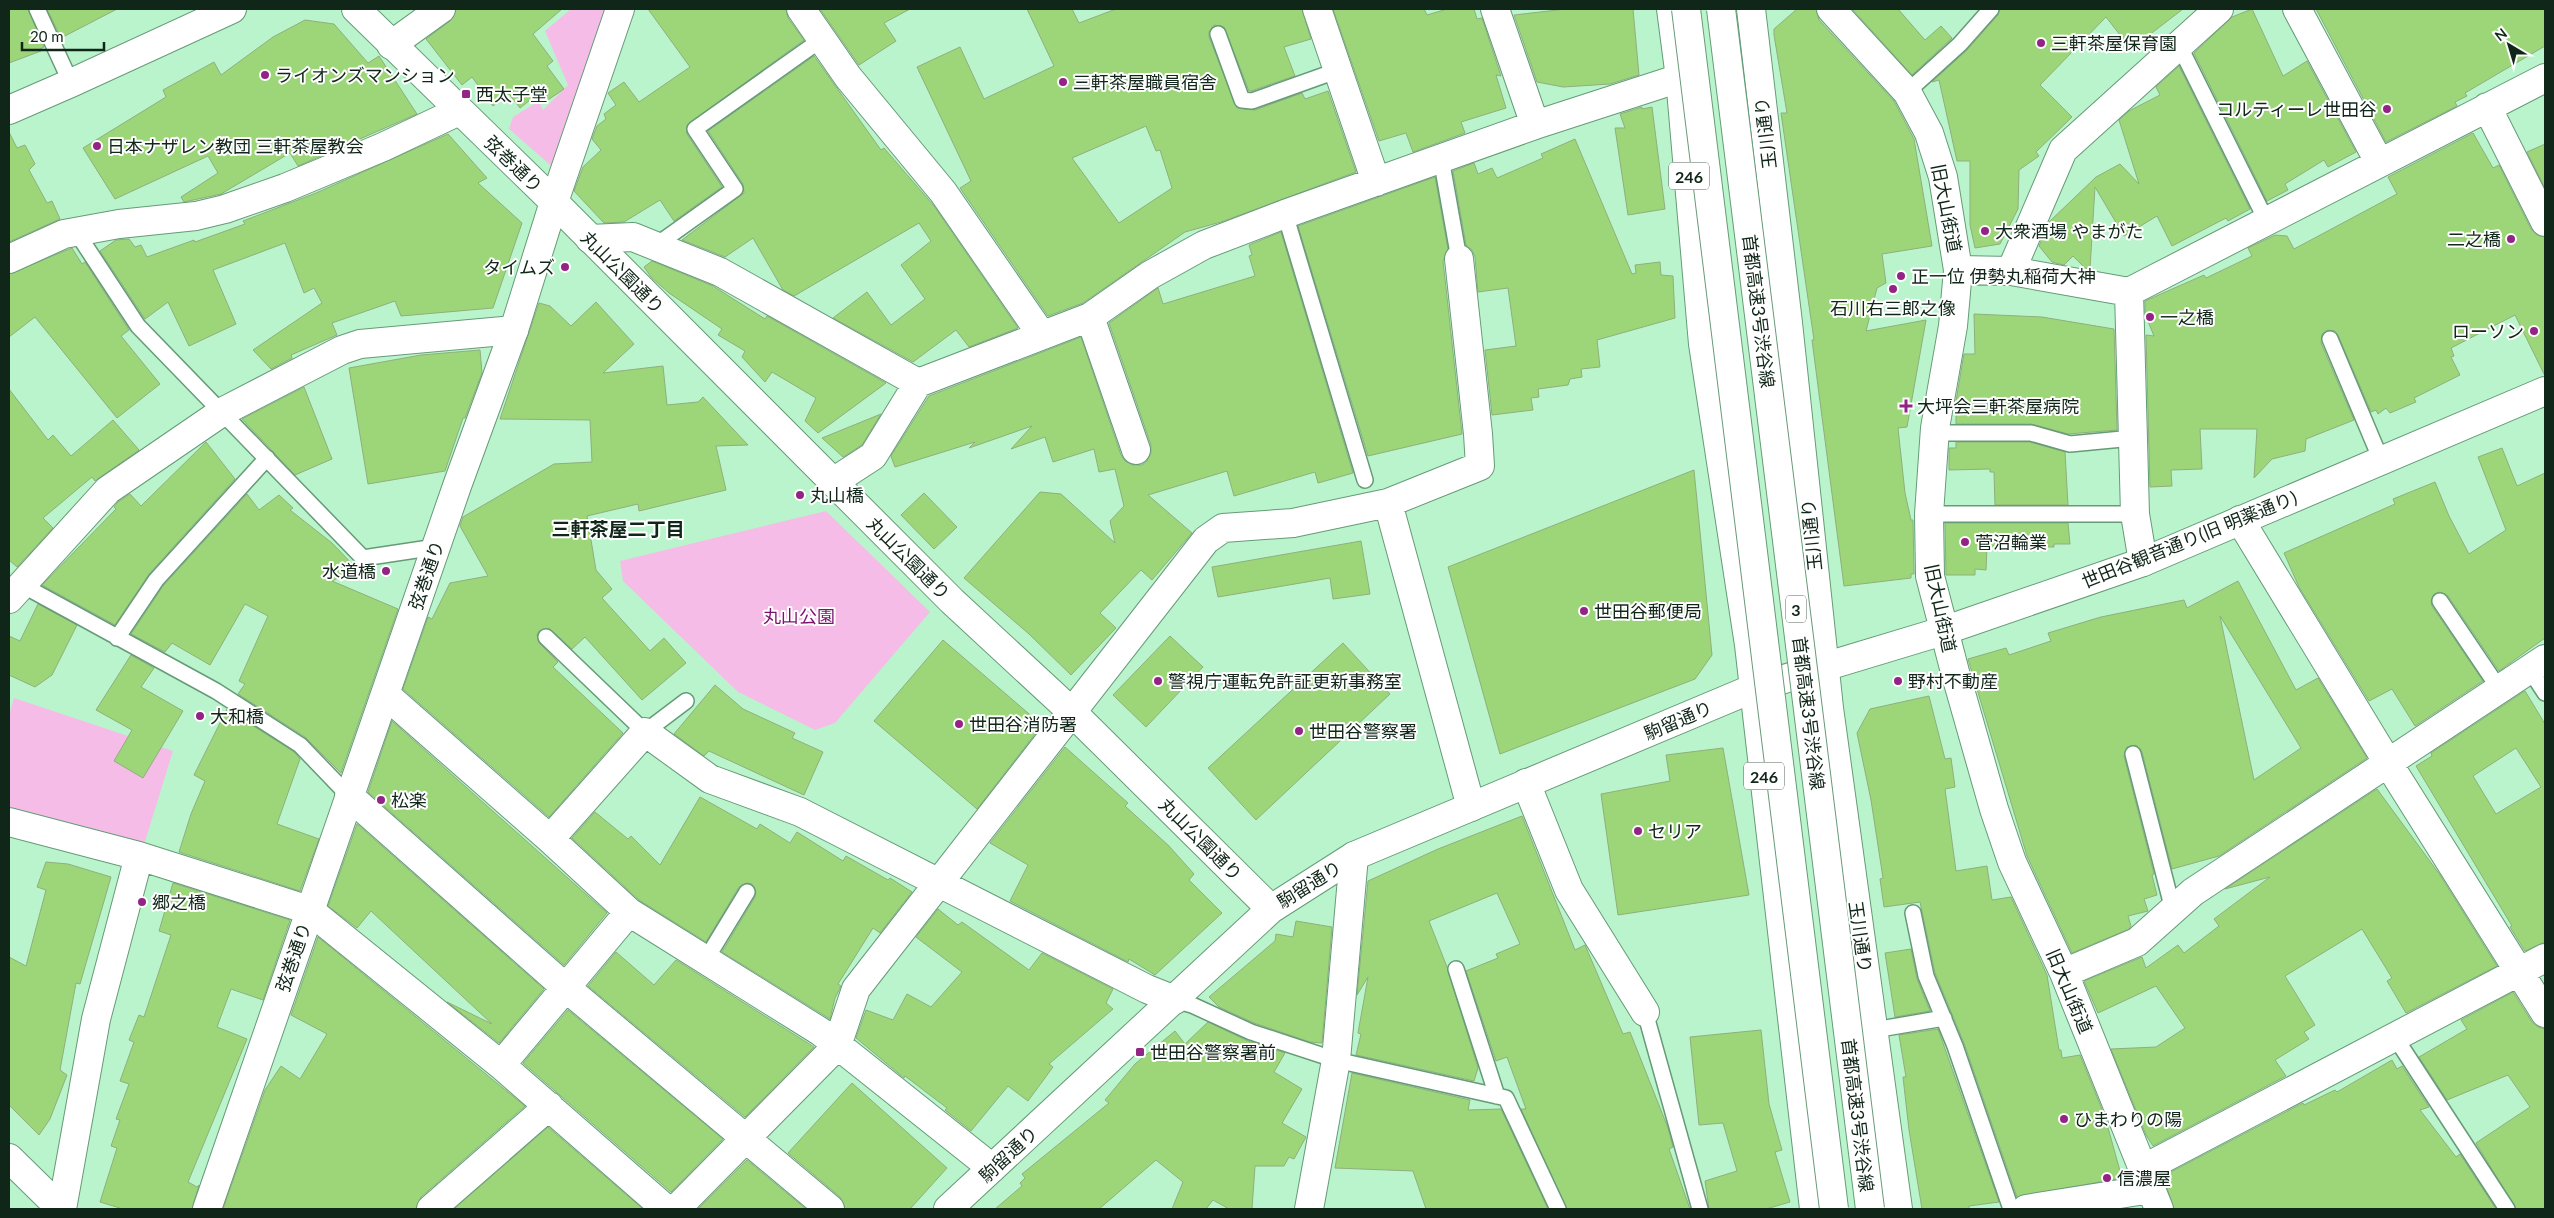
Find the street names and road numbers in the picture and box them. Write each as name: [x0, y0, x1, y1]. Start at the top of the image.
street label: 玉川通り: [1750, 96, 1780, 170]
street label: 弦巻通り: [480, 131, 548, 197]
road number: 246: [1669, 162, 1709, 190]
street label: 旧大山街道: [1928, 162, 1966, 254]
street label: 丸山公園通り: [577, 226, 669, 318]
street label: 首都高速3号渋谷線: [1739, 233, 1779, 389]
street label: 世田谷観音通り(旧 明薬通り): [2078, 486, 2300, 592]
street label: 玉川通り: [1796, 498, 1826, 572]
street label: 丸山公園通り: [863, 512, 955, 604]
street label: 弦巻通り: [404, 537, 448, 613]
street label: 旧大山街道: [1921, 562, 1961, 654]
road number: 3: [1786, 596, 1806, 622]
street label: 首都高速3号渋谷線: [1789, 635, 1829, 791]
street label: 駒留通り: [1641, 696, 1715, 744]
road number: 246: [1744, 762, 1784, 789]
street label: 丸山公園通り: [1155, 793, 1247, 885]
street label: 駒留通り: [1273, 856, 1345, 912]
street label: 玉川通り: [1845, 900, 1877, 974]
street label: 弦巻通り: [271, 919, 315, 995]
street label: 旧大山街道: [2042, 945, 2098, 1037]
street label: 首都高速3号渋谷線: [1838, 1037, 1878, 1193]
street label: 駒留通り: [974, 1121, 1042, 1187]

